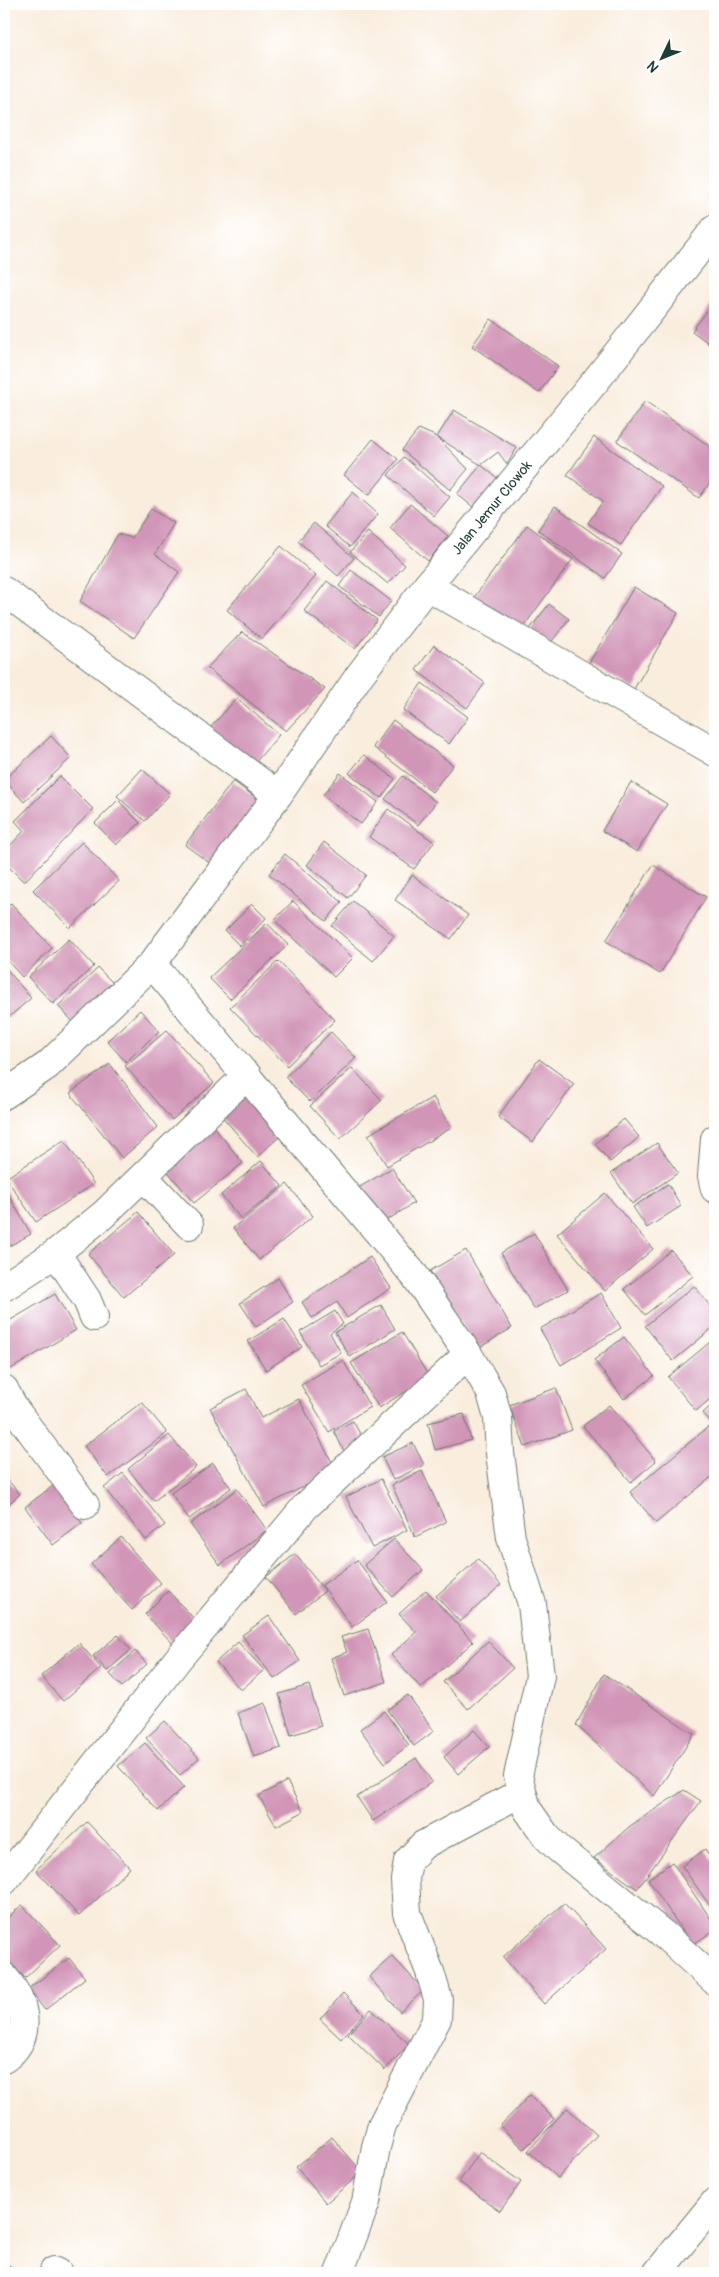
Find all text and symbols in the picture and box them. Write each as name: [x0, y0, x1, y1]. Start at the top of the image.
north arrow: [636, 32, 686, 82]
text: N: [643, 57, 662, 76]
street label: Jalan Jemur Clowok: [448, 457, 535, 558]

